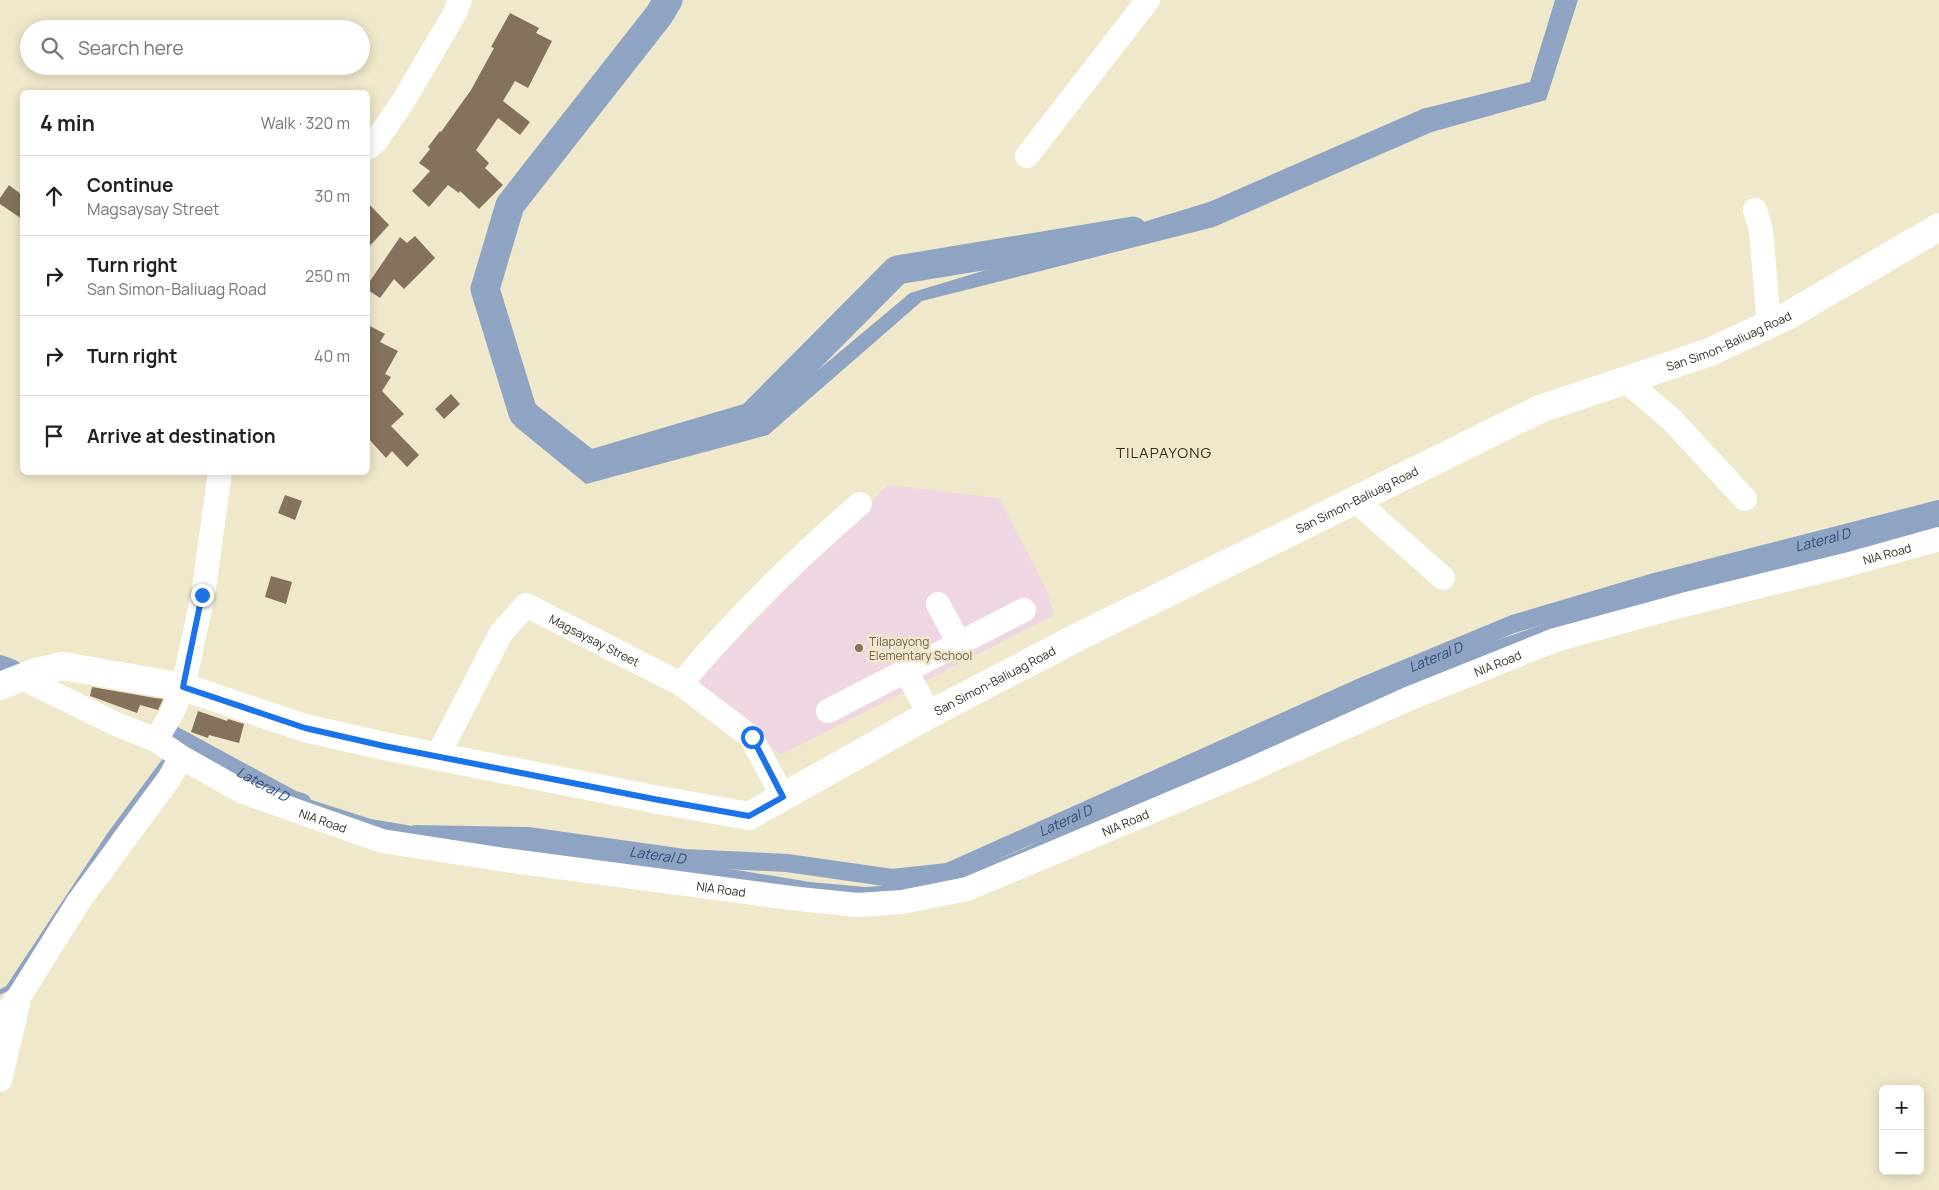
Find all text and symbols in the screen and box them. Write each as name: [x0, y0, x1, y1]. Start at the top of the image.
search box: [20, 20, 370, 75]
icon: search: [38, 34, 66, 62]
text: Search here: [78, 35, 184, 61]
text: 4 min: [40, 109, 95, 137]
text: Walk · 320 m: [261, 112, 350, 134]
text: Continue: [87, 172, 173, 198]
icon: ahead: [40, 182, 68, 210]
text: 30 m: [315, 185, 350, 207]
text: Magsaysay Street: [87, 198, 220, 220]
text: Turn right: [87, 252, 177, 278]
icon: right: [40, 262, 68, 290]
text: 250 m: [305, 265, 350, 287]
text: San Simon-Baliuag Road: [87, 278, 266, 300]
street label: San Simon-Baliuag Road: [1664, 307, 1794, 375]
icon: right: [40, 342, 68, 370]
text: Turn right: [87, 343, 177, 369]
text: 40 m: [314, 345, 350, 367]
icon: arrive: [40, 422, 68, 450]
text: Arrive at destination: [87, 423, 276, 449]
district label: TILAPAYONG: [1116, 442, 1212, 463]
street label: San Simon-Baliuag Road: [1293, 462, 1421, 537]
water label: Lateral D: [1793, 522, 1854, 555]
street label: NIA Road: [1861, 539, 1913, 568]
route end: [191, 584, 214, 607]
street label: Magsaysay Street: [546, 610, 643, 670]
place label: Tilapayong Elementary School: [869, 633, 972, 664]
water label: Lateral D: [1406, 636, 1466, 676]
marker: Tilapayong Elementary School: [853, 642, 865, 654]
street label: San Simon-Baliuag Road: [931, 642, 1058, 719]
street label: NIA Road: [1471, 646, 1524, 680]
route start: [741, 726, 764, 749]
water label: Lateral D: [234, 762, 294, 806]
water label: Lateral D: [1035, 799, 1096, 840]
street label: NIA Road: [297, 804, 349, 836]
street label: NIA Road: [1099, 805, 1151, 840]
water label: Lateral D: [628, 841, 689, 868]
street label: NIA Road: [695, 877, 747, 900]
map controls: [1879, 1085, 1924, 1175]
button: +: [1879, 1085, 1924, 1130]
button: −: [1879, 1130, 1924, 1175]

